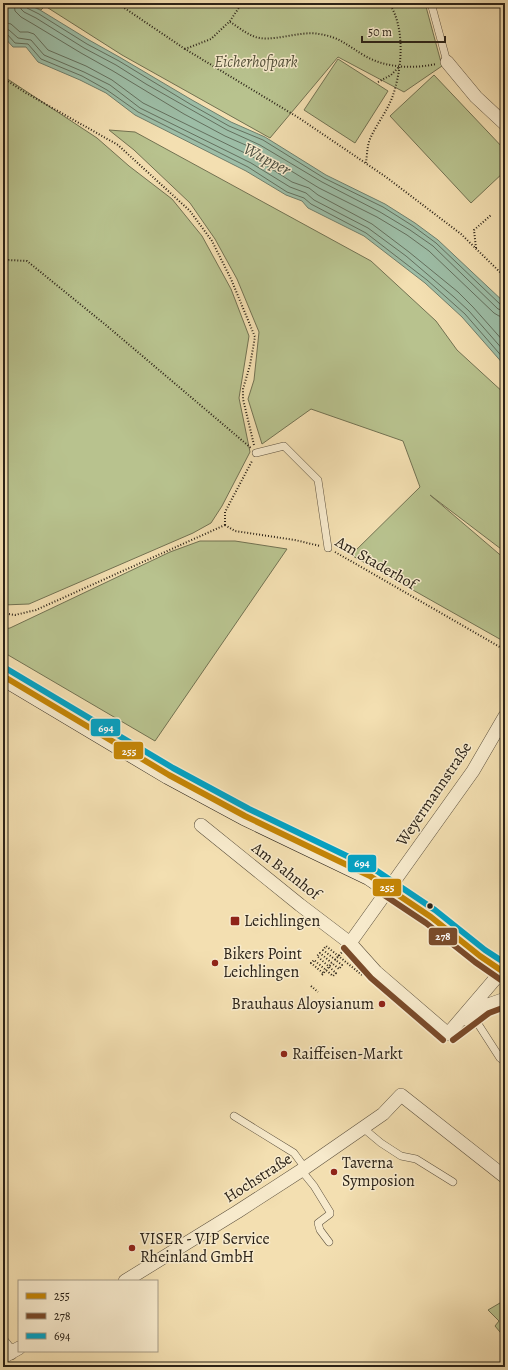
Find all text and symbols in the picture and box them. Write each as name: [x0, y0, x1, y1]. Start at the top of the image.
scale bar: [362, 18, 445, 44]
text: 50 m: [368, 24, 392, 40]
park label: Eicherhofpark: [214, 51, 298, 73]
water label: Wupper: [239, 137, 296, 182]
street label: Am Staderhof: [330, 530, 423, 596]
line badge: 694: [90, 718, 121, 737]
text: 694: [98, 721, 114, 736]
street label: Weyermannstraße: [390, 738, 477, 851]
line badge: 255: [113, 741, 144, 760]
text: 255: [122, 744, 137, 759]
street label: Am Bahnhof: [246, 837, 327, 906]
line badge: 694: [347, 854, 377, 873]
text: 694: [354, 856, 370, 871]
line badge: 255: [372, 878, 402, 897]
text: 255: [380, 880, 395, 895]
unlabelled marker: [425, 901, 435, 911]
place label: Leichlingen: [244, 910, 320, 932]
marker: Leichlingen: [229, 915, 241, 927]
line badge: 278: [428, 927, 458, 946]
text: 278: [435, 929, 451, 944]
place label: Bikers Point Leichlingen: [223, 943, 302, 983]
marker: Bikers Point Leichlingen: [210, 958, 220, 968]
place label: Brauhaus Aloysianum: [231, 993, 374, 1015]
marker: Brauhaus Aloysianum: [377, 999, 387, 1009]
place label: Raiffeisen-Markt: [292, 1043, 403, 1065]
marker: Raiffeisen-Markt: [279, 1049, 289, 1059]
street label: Hochstraße: [220, 1148, 296, 1208]
place label: Taverna Symposion: [342, 1152, 415, 1192]
marker: Taverna Symposion: [329, 1167, 339, 1177]
place label: VISER - VIP Service Rheinland GmbH: [139, 1228, 270, 1268]
marker: VISER - VIP Service Rheinland GmbH: [127, 1243, 137, 1253]
legend: [18, 1280, 158, 1352]
text: 255: [54, 1288, 70, 1304]
text: 278: [54, 1308, 71, 1324]
text: 694: [54, 1328, 71, 1344]

